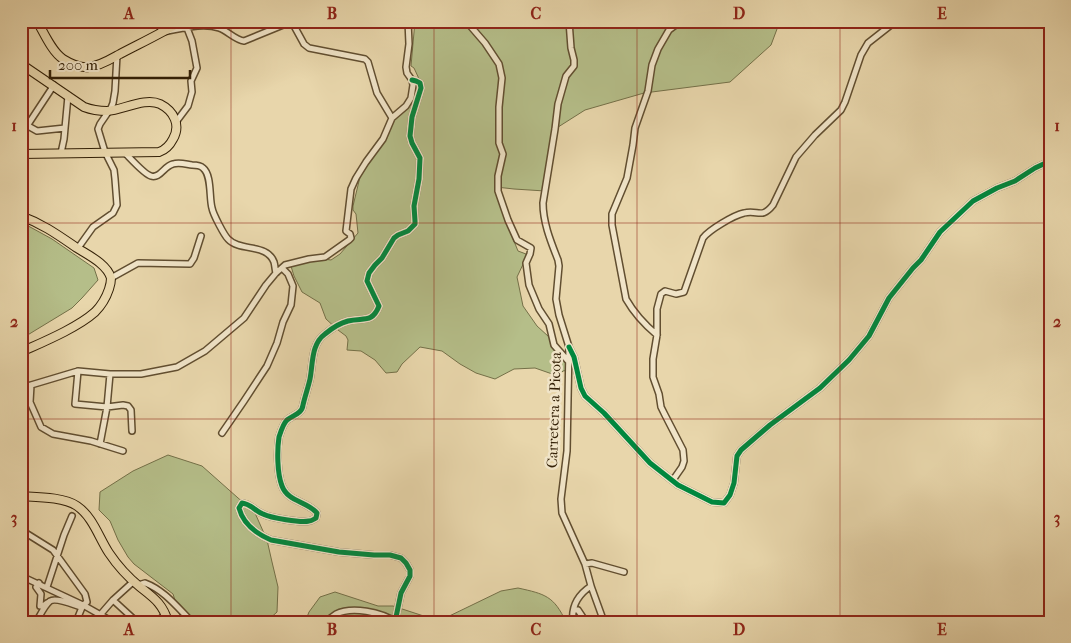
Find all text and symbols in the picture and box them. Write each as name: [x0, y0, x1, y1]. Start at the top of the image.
text: A: [123, 4, 135, 23]
text: B: [327, 4, 337, 23]
text: C: [531, 4, 542, 23]
text: D: [733, 4, 745, 23]
text: E: [937, 4, 947, 23]
scale bar: [50, 48, 190, 80]
text: 200 m: [58, 56, 98, 74]
text: 1: [11, 116, 17, 135]
text: 1: [1054, 116, 1060, 135]
text: 2: [10, 312, 18, 331]
text: 2: [1053, 312, 1061, 331]
street label: Carretera a Picota: [543, 350, 565, 468]
text: 3: [11, 508, 17, 528]
text: 3: [1054, 508, 1060, 528]
text: A: [123, 620, 135, 639]
text: B: [327, 620, 337, 639]
text: C: [531, 620, 542, 639]
text: D: [733, 620, 745, 639]
text: E: [937, 620, 947, 639]

